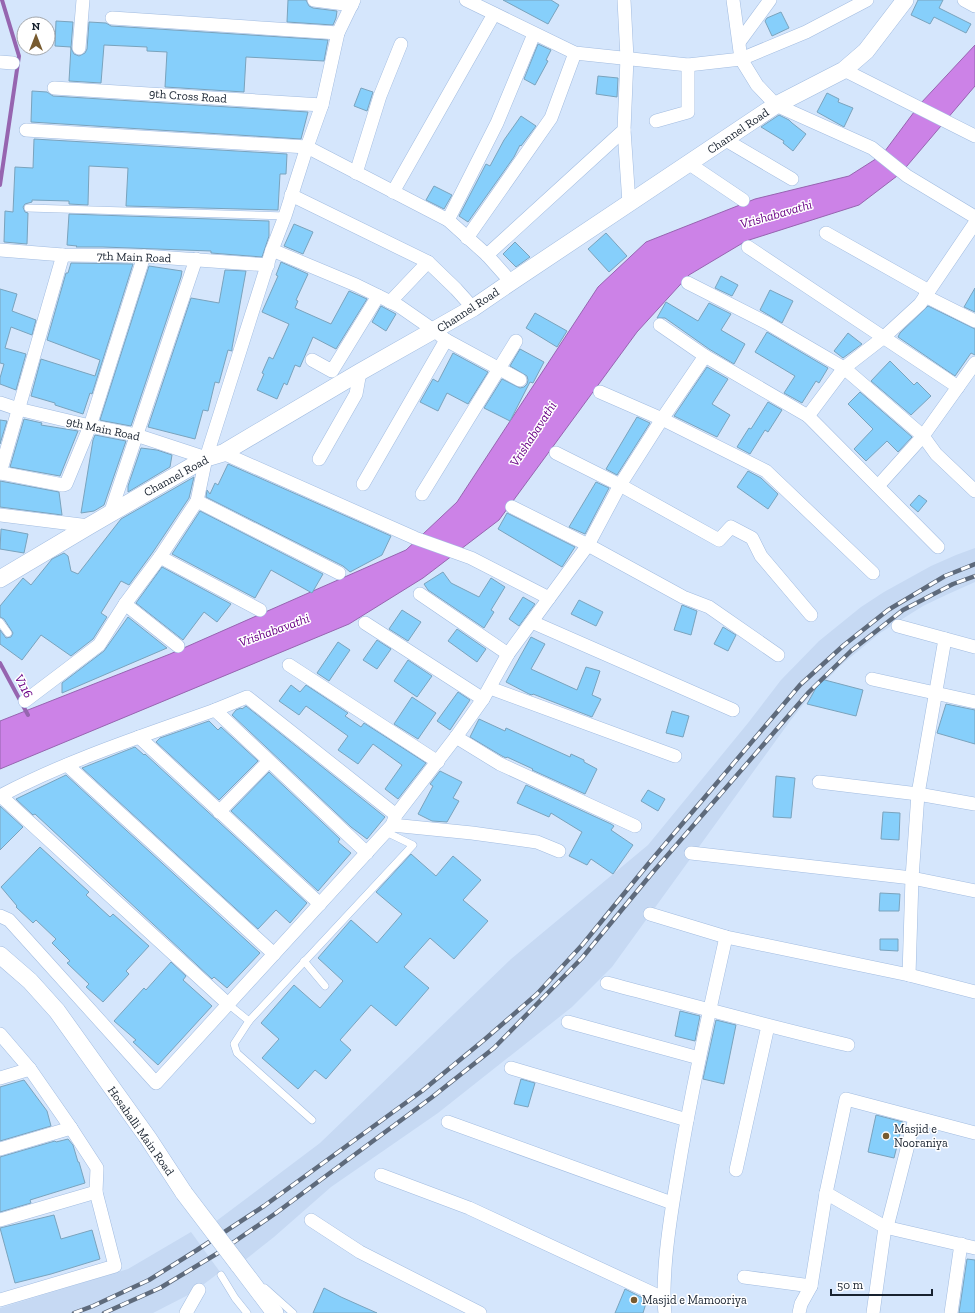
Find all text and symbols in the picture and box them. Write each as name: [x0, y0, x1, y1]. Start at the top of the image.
north arrow: [16, 16, 56, 56]
text: N: [32, 20, 41, 33]
street label: 9th Cross Road: [149, 86, 228, 106]
street label: Channel Road: [704, 105, 772, 157]
water label: Vrishabavathi: [738, 197, 814, 231]
street label: 7th Main Road: [97, 249, 172, 265]
street label: Channel Road: [434, 284, 502, 335]
water label: Vrishabavathi: [507, 399, 559, 469]
street label: 9th Main Road: [65, 414, 142, 444]
street label: Channel Road: [141, 452, 211, 499]
water label: Vrishabavathi: [237, 610, 311, 650]
water label: V116: [12, 672, 36, 701]
street label: Hosahalli Main Road: [105, 1084, 177, 1179]
place label: Masjid e Nooraniya: [894, 1122, 948, 1150]
marker: Masjid e Nooraniya: [881, 1131, 891, 1141]
scale bar: [831, 1271, 932, 1297]
text: 50 m: [837, 1278, 864, 1292]
place label: Masjid e Mamooriya: [642, 1293, 747, 1308]
marker: Masjid e Mamooriya: [629, 1295, 639, 1305]

